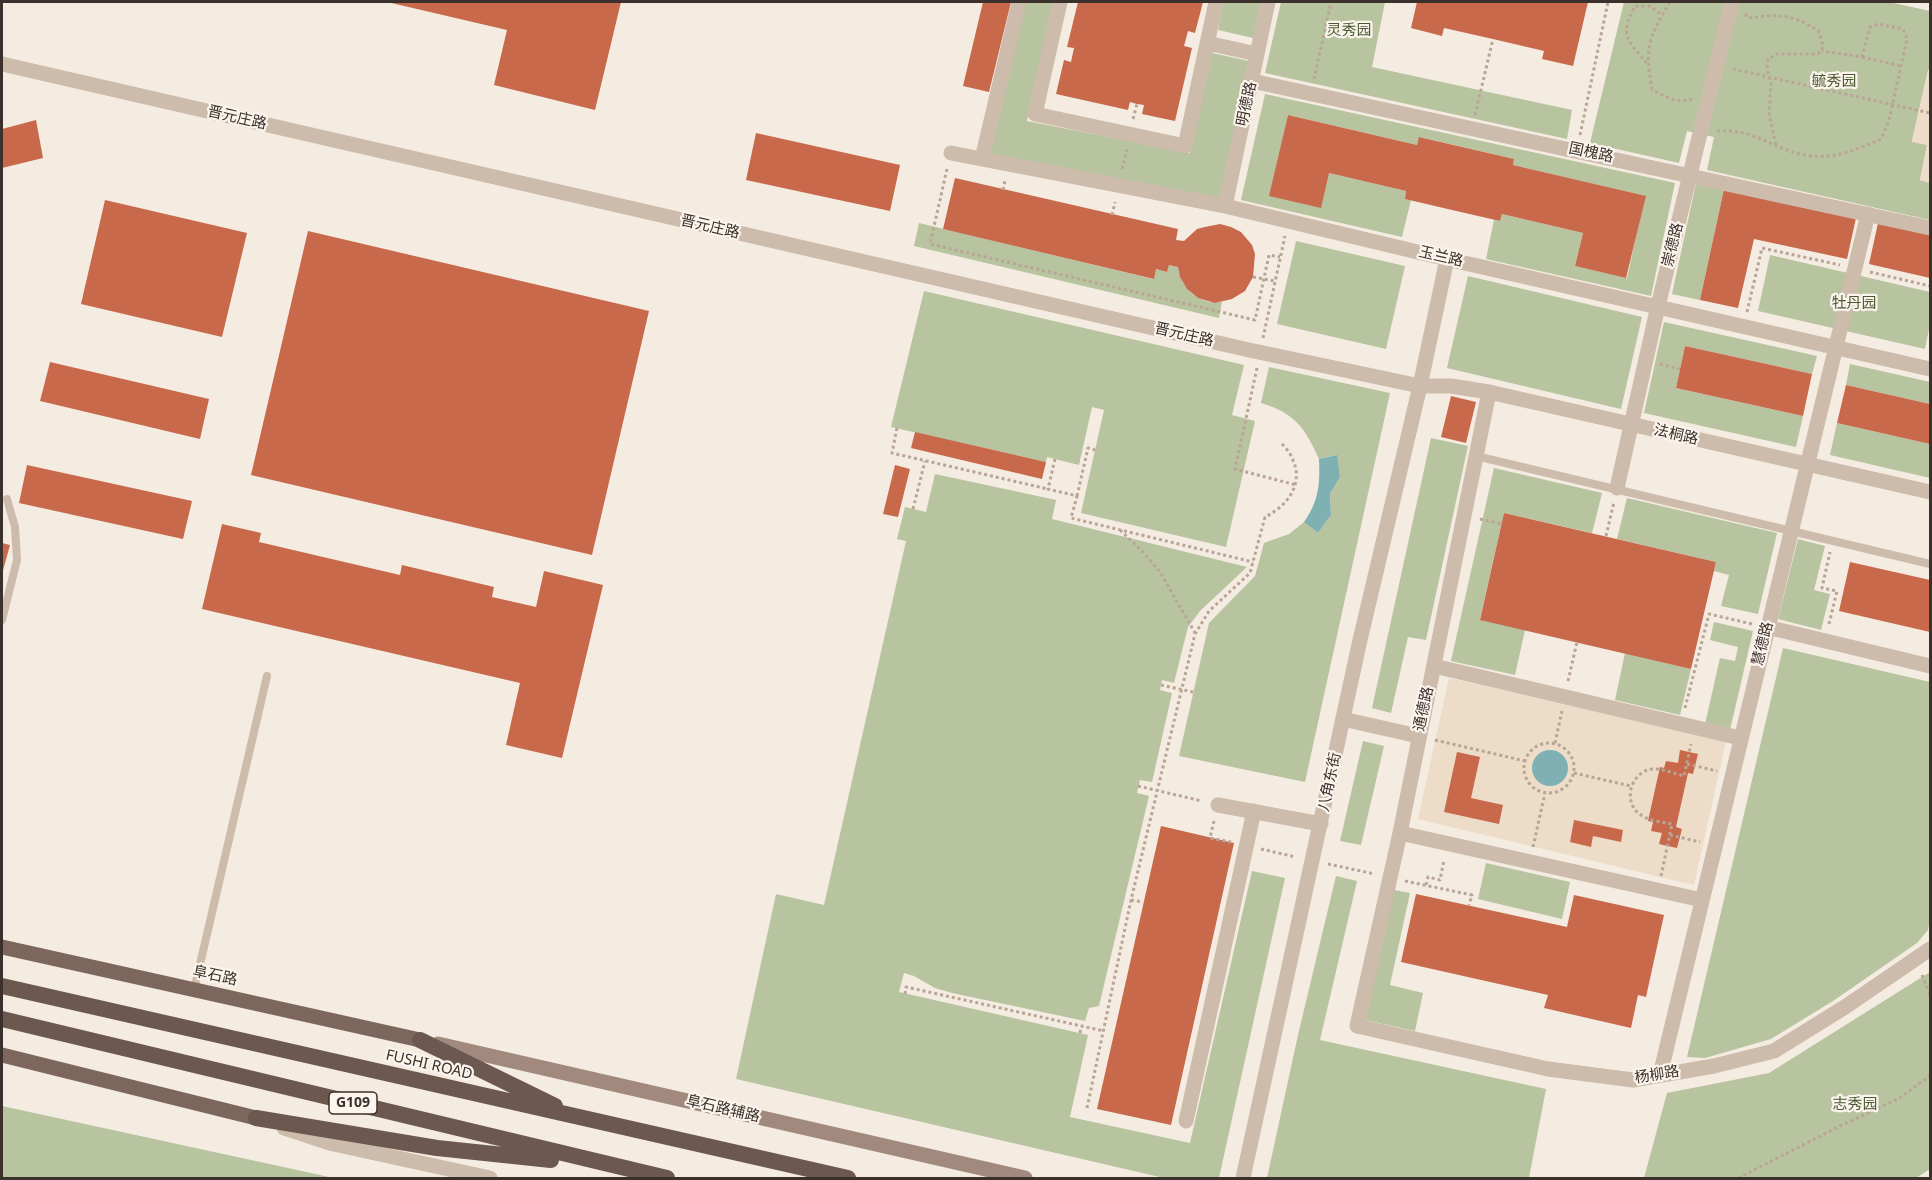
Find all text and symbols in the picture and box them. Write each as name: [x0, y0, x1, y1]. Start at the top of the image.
park label: 灵秀园: [1327, 22, 1371, 40]
park label: 毓秀园: [1812, 73, 1856, 91]
street label: 明德路: [1234, 80, 1260, 128]
street label: 晋元庄路: [206, 102, 268, 134]
street label: 国槐路: [1567, 140, 1615, 166]
street label: 晋元庄路: [679, 211, 741, 243]
street label: 崇德路: [1659, 221, 1687, 269]
street label: 玉兰路: [1417, 243, 1465, 271]
park label: 牡丹园: [1832, 295, 1876, 313]
street label: 晋元庄路: [1153, 319, 1215, 351]
street label: 法桐路: [1652, 421, 1700, 449]
street label: 慧德路: [1749, 620, 1777, 668]
street label: 通德路: [1411, 685, 1437, 733]
street label: 八角东街: [1315, 751, 1345, 813]
street label: 阜石路: [191, 963, 239, 989]
street label: FUSHI ROAD: [384, 1046, 474, 1084]
street label: 杨柳路: [1633, 1063, 1681, 1087]
road number: G109: [329, 1092, 377, 1114]
street label: 阜石路辅路: [684, 1092, 762, 1126]
park label: 志秀园: [1833, 1096, 1877, 1114]

